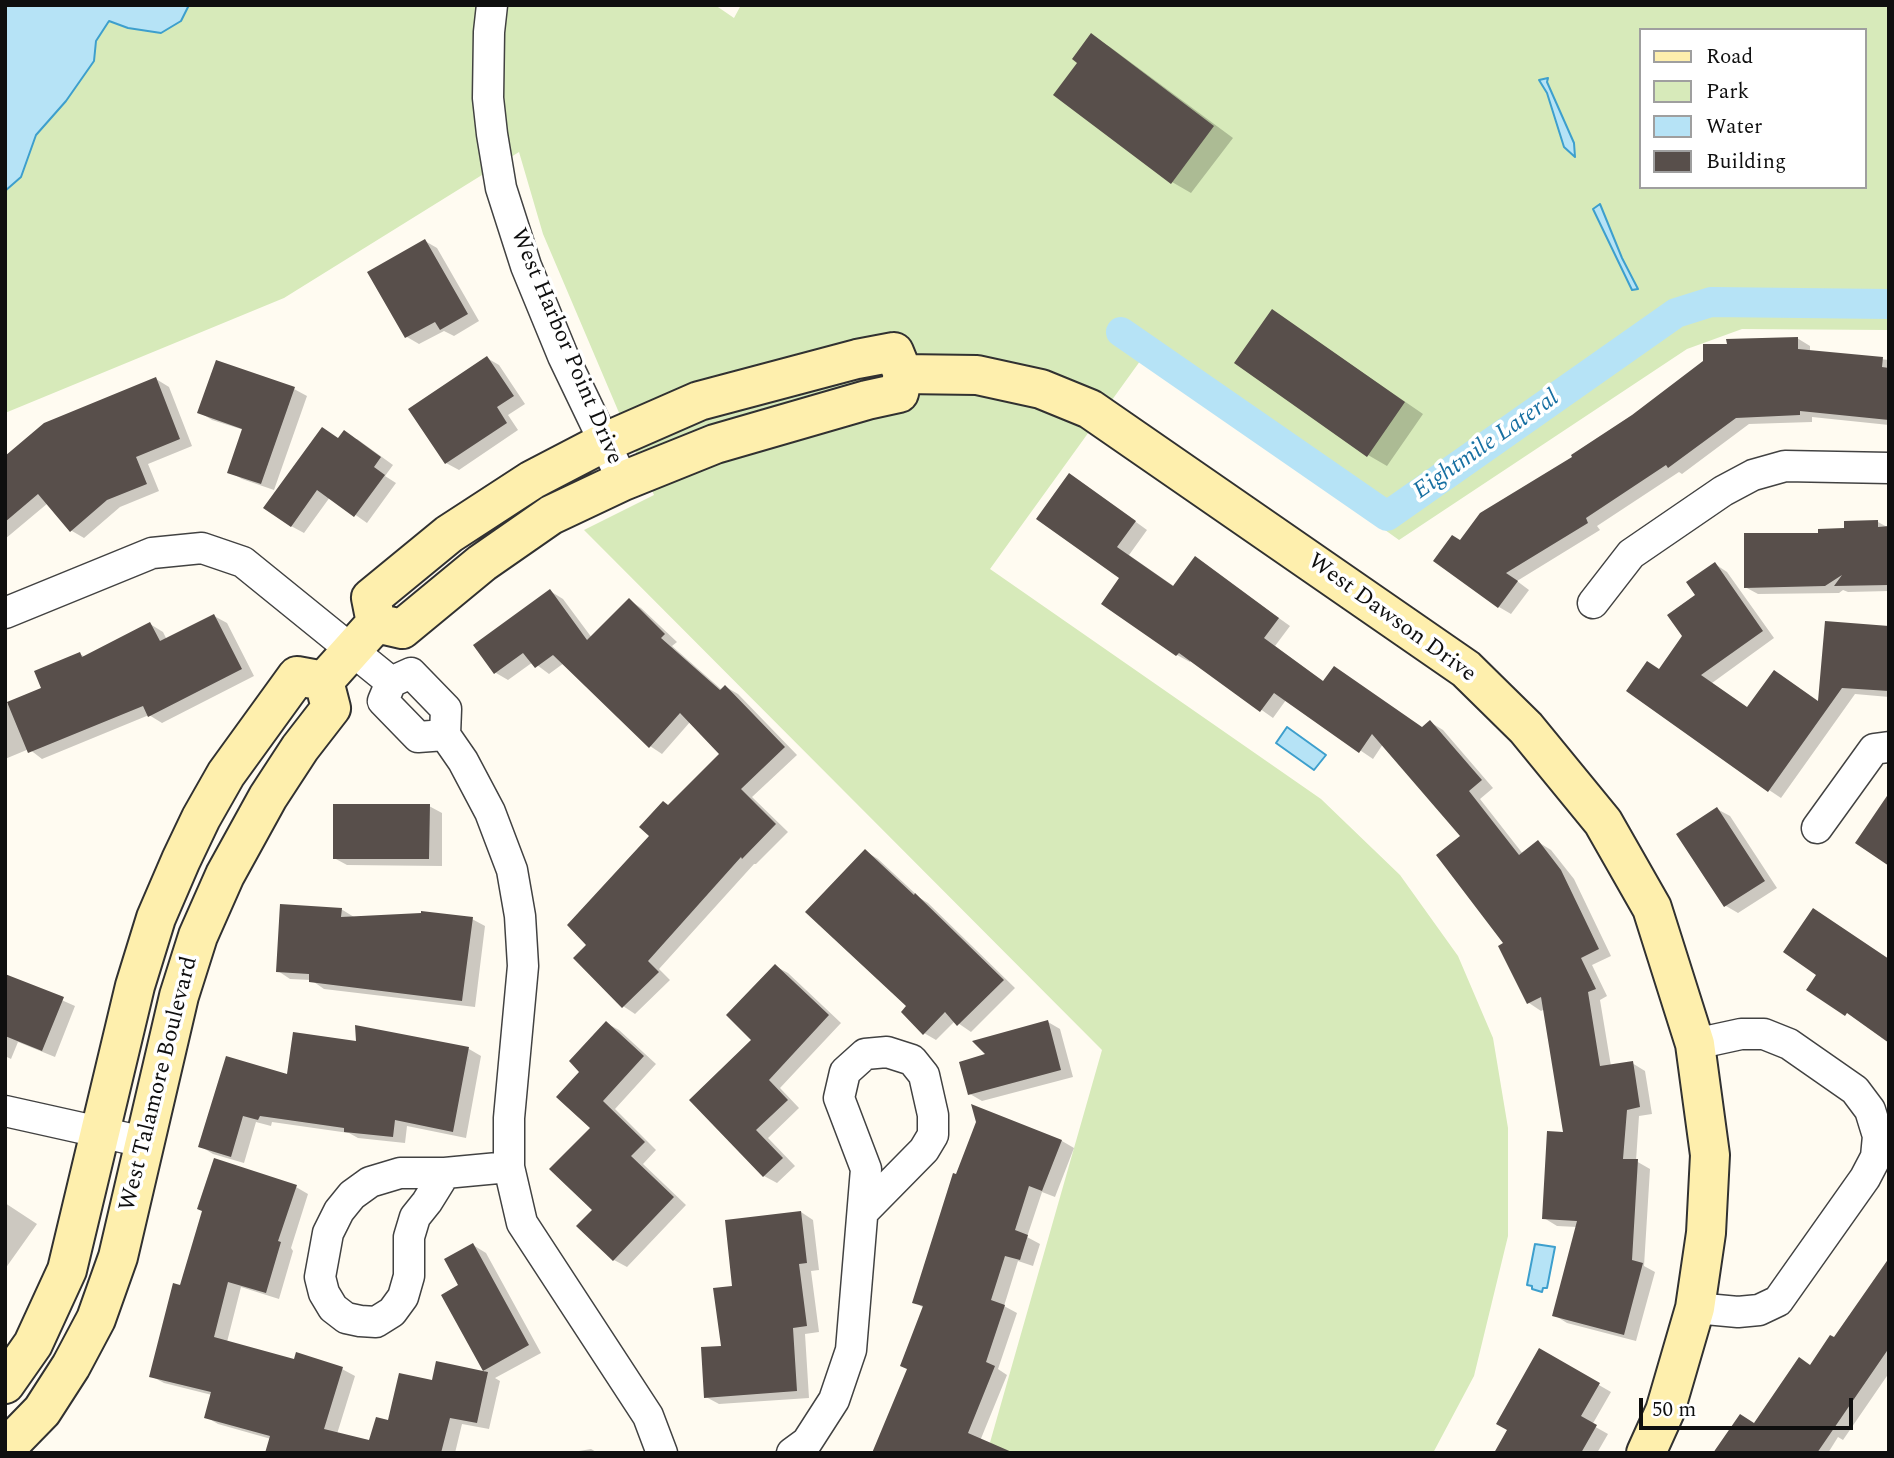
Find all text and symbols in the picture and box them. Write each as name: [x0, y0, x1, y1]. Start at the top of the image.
legend: [1638, 28, 1866, 189]
text: Road: [1706, 41, 1753, 73]
text: Park: [1706, 76, 1749, 108]
text: Water: [1706, 111, 1762, 143]
text: Building: [1706, 146, 1786, 178]
street label: West Harbor Point Drive: [503, 225, 627, 469]
water label: Eightmile Lateral: [1409, 385, 1565, 507]
street label: West Dawson Drive: [1302, 549, 1480, 689]
street label: West Talamore Boulevard: [115, 954, 205, 1214]
scale bar: [1642, 1384, 1856, 1428]
text: 50 m: [1652, 1394, 1696, 1426]

